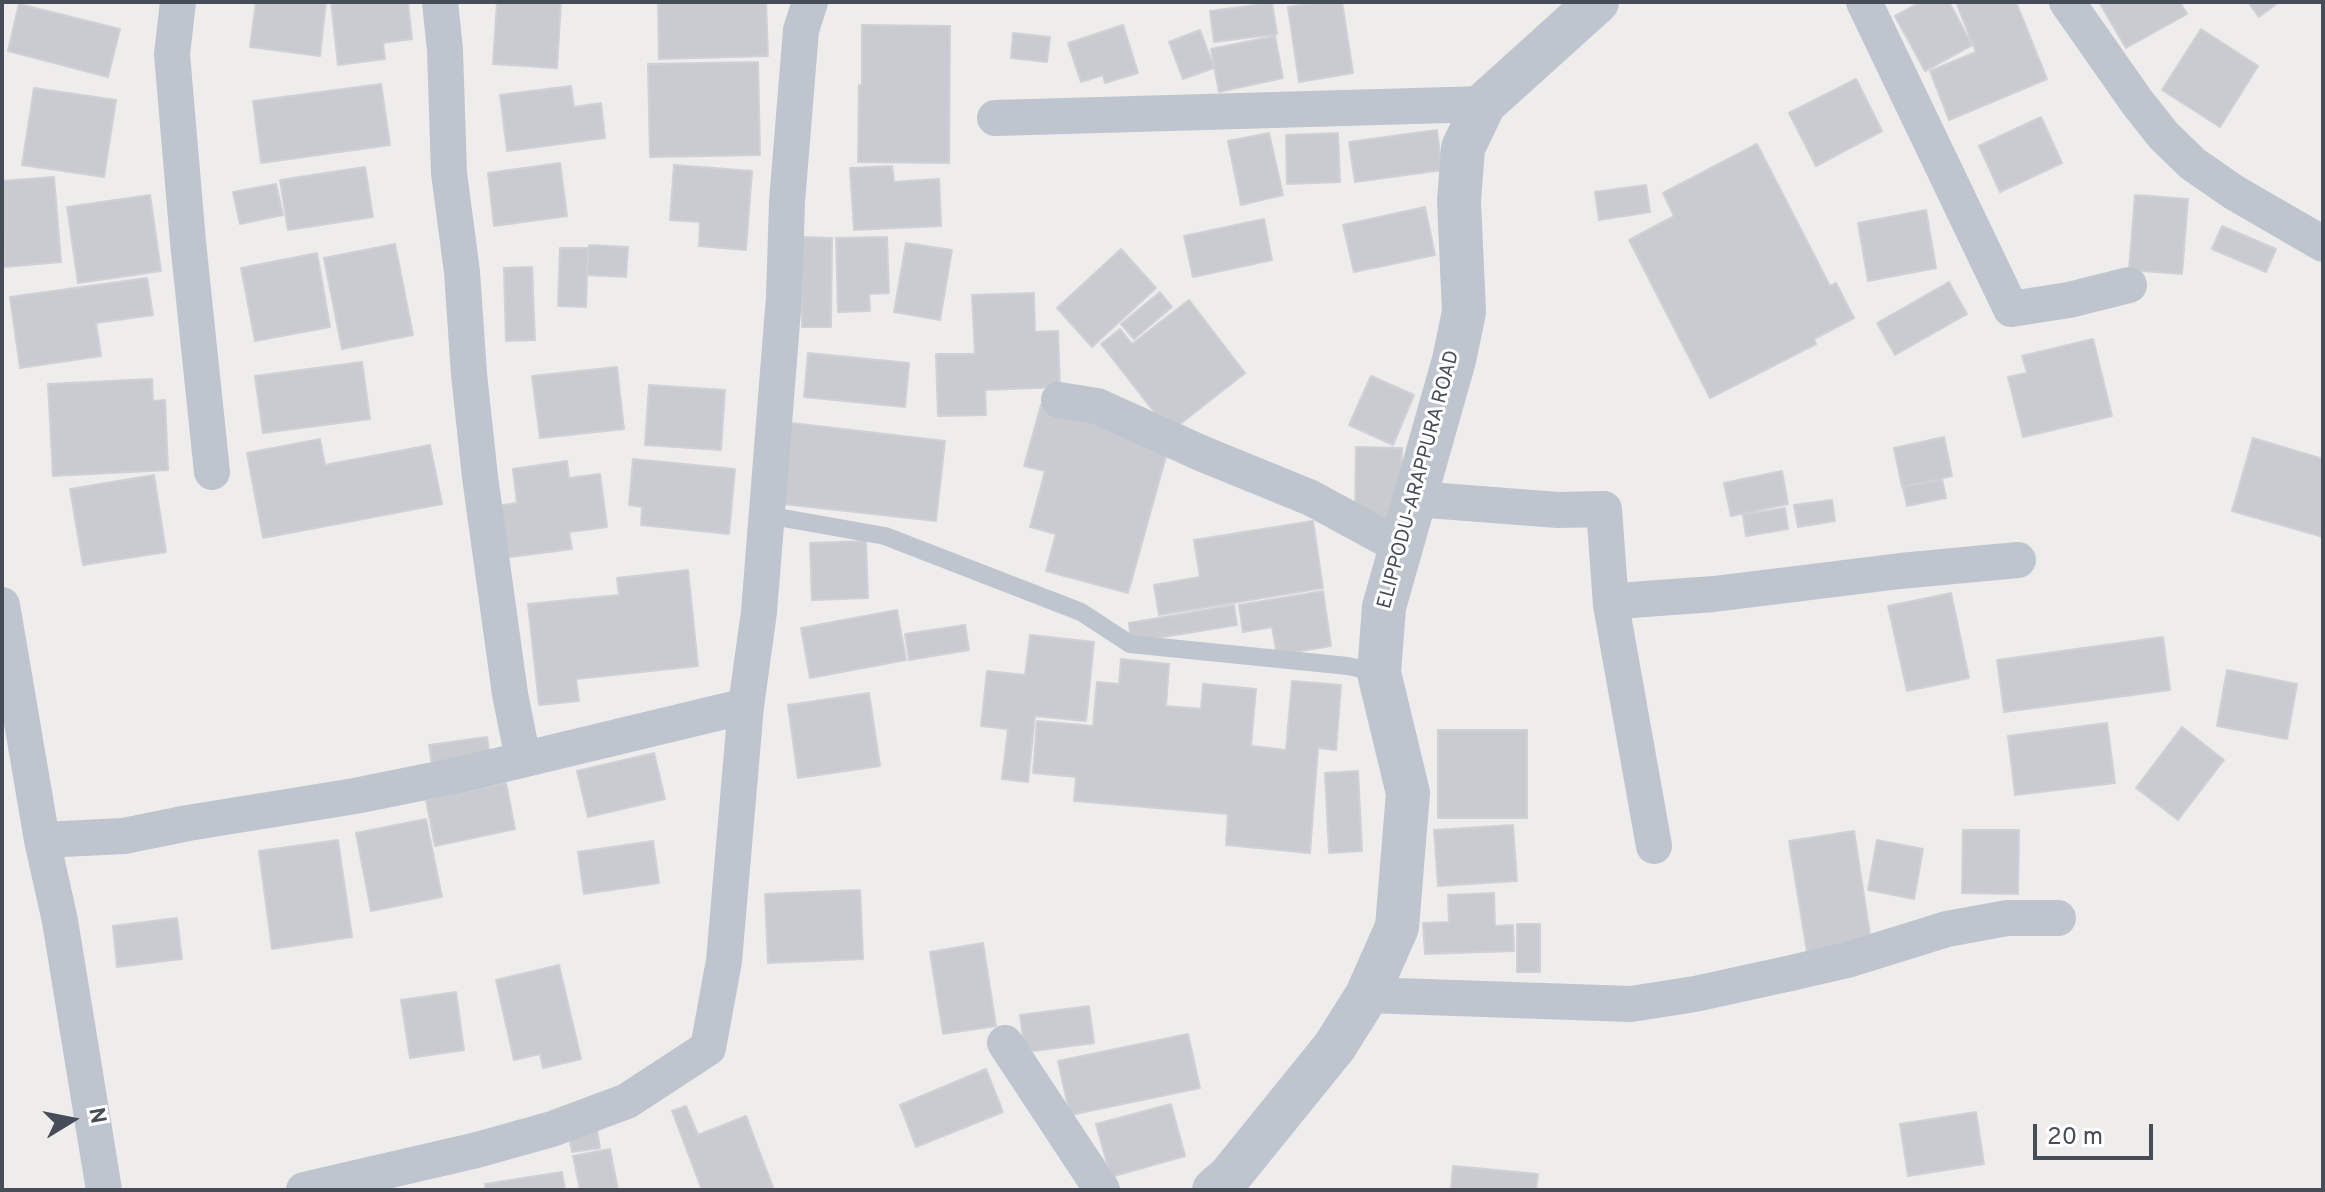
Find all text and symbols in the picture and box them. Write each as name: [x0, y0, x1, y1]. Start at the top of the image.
street label: ELIPPODU-ARAPPURA ROAD: [1374, 348, 1466, 612]
north arrow: [32, 1080, 112, 1160]
text: N: [81, 1106, 111, 1126]
scale bar: [2037, 1108, 2157, 1158]
text: 20 m: [2047, 1123, 2103, 1153]

